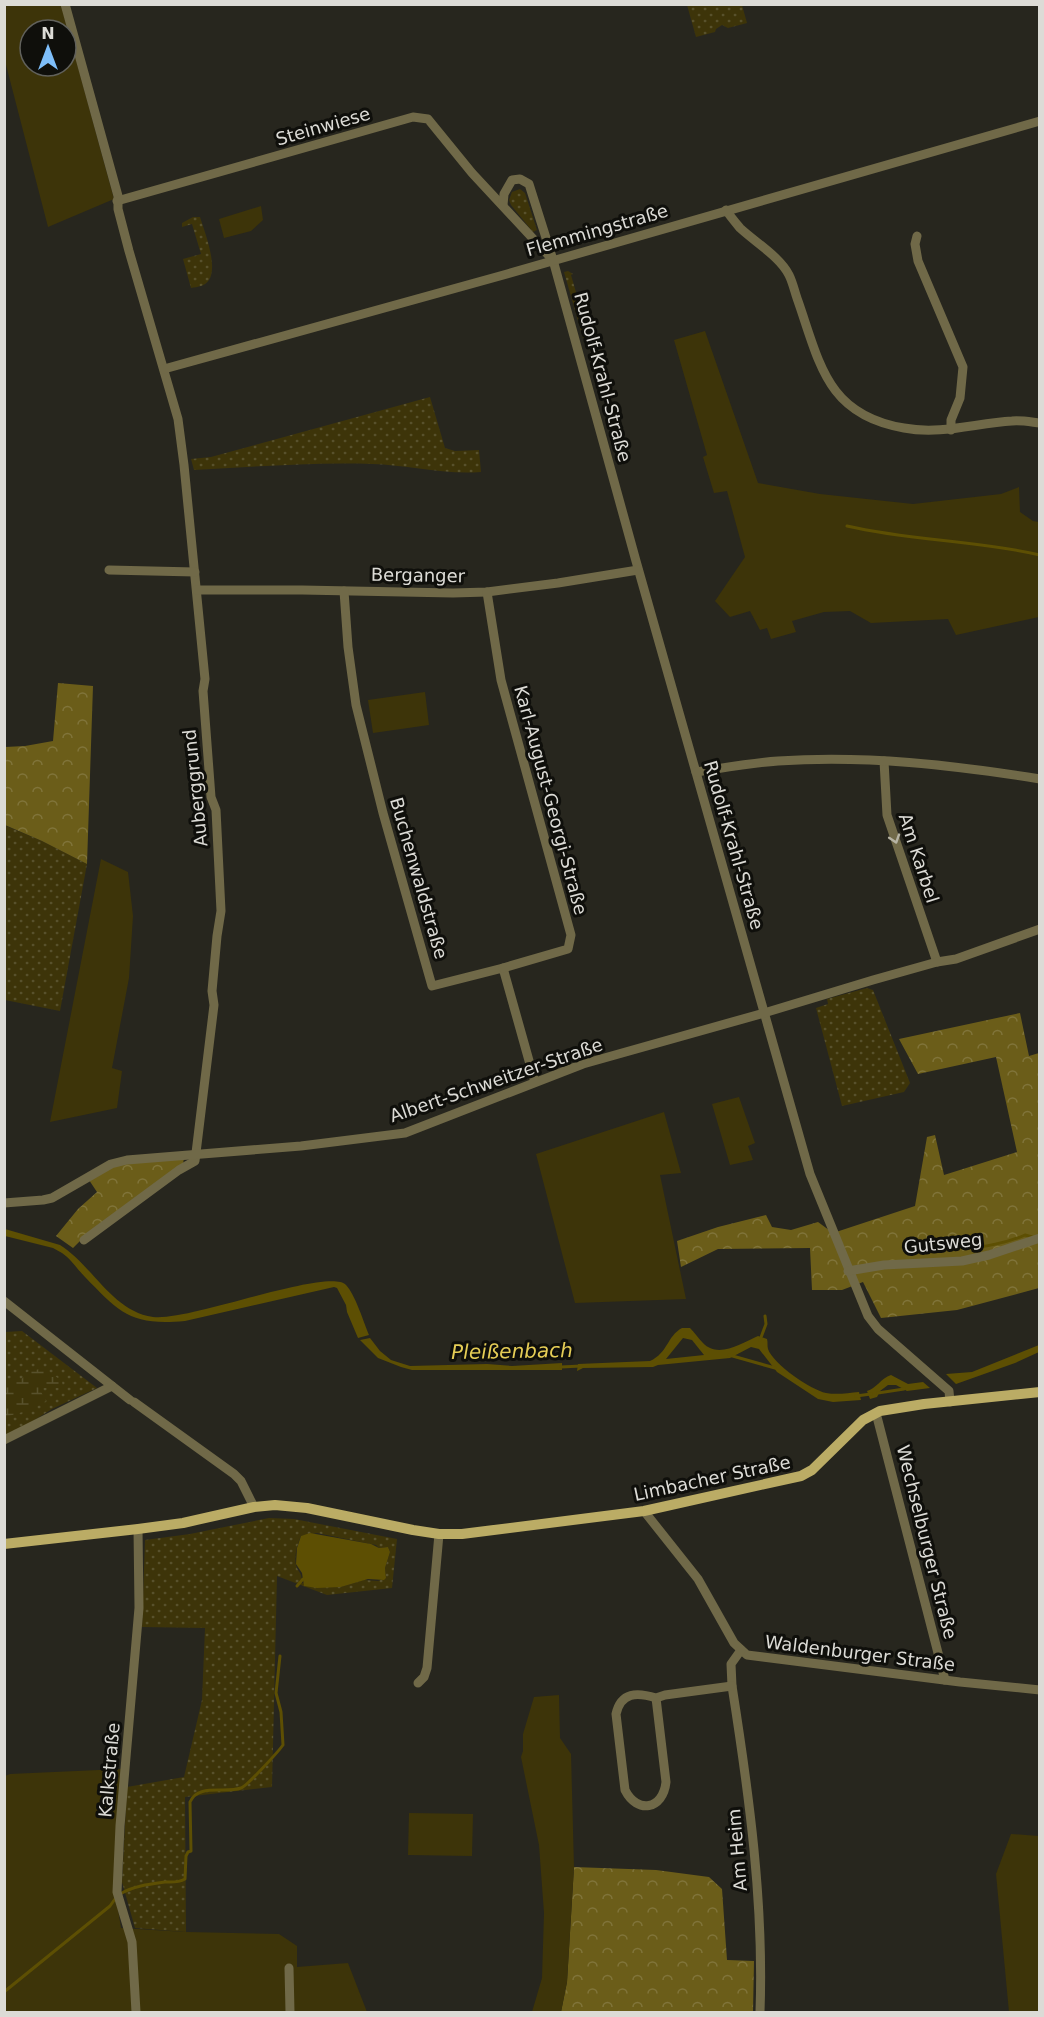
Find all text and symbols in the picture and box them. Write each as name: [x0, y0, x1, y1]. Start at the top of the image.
north arrow: [18, 18, 78, 78]
text: N: [41, 24, 55, 43]
street label: Steinwiese: [273, 103, 373, 149]
street label: Flemmingstraße: [524, 200, 670, 260]
street label: Rudolf-Krahl-Straße: [570, 290, 636, 464]
street label: Berganger: [371, 564, 466, 586]
street label: Karl-August-Georgi-Straße: [510, 683, 592, 917]
street label: Auberggrund: [178, 728, 212, 848]
street label: Rudolf-Krahl-Straße: [700, 758, 768, 932]
street label: Buchenwaldstraße: [386, 795, 452, 961]
street label: Am Karbel: [895, 811, 943, 905]
one-way arrow: [887, 833, 900, 844]
street label: Albert-Schweitzer-Straße: [387, 1034, 605, 1126]
street label: Gutsweg: [903, 1228, 983, 1258]
water label: Pleißenbach: [451, 1338, 573, 1364]
street label: Wechselburger Straße: [893, 1443, 961, 1641]
street label: Limbacher Straße: [632, 1451, 792, 1505]
street label: Waldenburger Straße: [764, 1631, 956, 1675]
street label: Kalkstraße: [94, 1722, 124, 1818]
street label: Am Heim: [723, 1808, 751, 1892]

